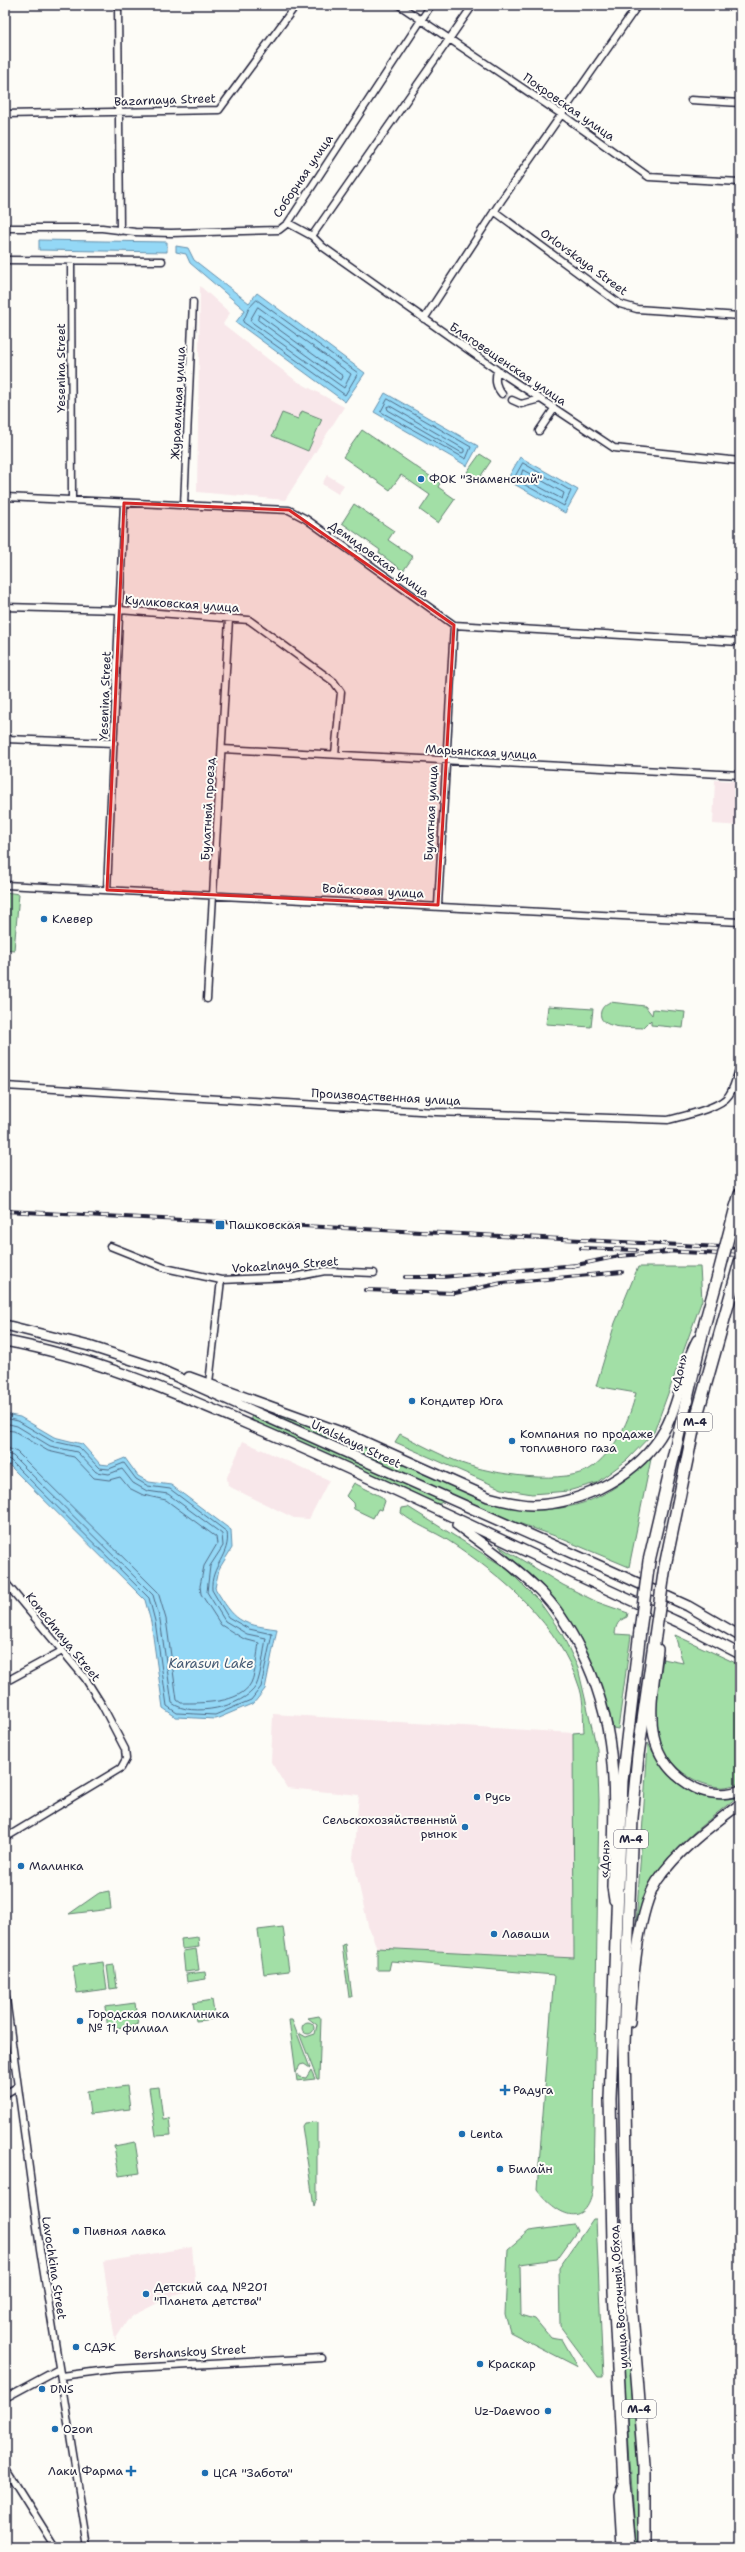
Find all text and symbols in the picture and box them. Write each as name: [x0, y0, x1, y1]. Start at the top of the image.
street label: Покровская улица: [520, 69, 618, 145]
street label: Bazarnaya Street: [114, 90, 216, 110]
street label: Соборная улица: [269, 131, 337, 221]
street label: Orlovskaya Street: [537, 225, 631, 299]
street label: Благовещенская улица: [446, 319, 570, 409]
street label: Yesenina Street: [53, 323, 69, 413]
street label: Журавлиная улица: [167, 345, 189, 460]
place label: ФОК "Знаменский": [429, 471, 542, 487]
marker: ФОК "Знаменский": [416, 474, 426, 484]
street label: Демидовская улица: [326, 517, 433, 601]
street label: Куликовская улица: [124, 592, 240, 616]
street label: Yesenina Street: [95, 651, 115, 741]
street label: Марьянская улица: [425, 741, 538, 763]
street label: Булатный проезд: [197, 757, 219, 861]
street label: Булатная улица: [421, 764, 442, 861]
street label: Войсковая улица: [322, 880, 425, 902]
place label: Клевер: [52, 911, 93, 927]
marker: Клевер: [39, 914, 49, 924]
street label: Производственная улица: [311, 1085, 462, 1109]
place label: Пашковская: [229, 1217, 301, 1233]
marker: Пашковская: [214, 1219, 226, 1231]
street label: Vokazlnaya Street: [231, 1253, 339, 1277]
street label: «Дон»: [667, 1352, 691, 1394]
place label: Кондитер Юга: [420, 1393, 504, 1409]
marker: Кондитер Юга: [407, 1396, 417, 1406]
road number: М-4: [678, 1413, 712, 1431]
street label: Uralskaya Street: [309, 1416, 403, 1472]
place label: Компания по продаже топливного газа: [520, 1426, 654, 1456]
marker: Компания по продаже топливного газа: [507, 1436, 517, 1446]
street label: Konechnaya Street: [22, 1589, 104, 1685]
water label: Karasun Lake: [168, 1655, 254, 1672]
place label: Русь: [485, 1789, 511, 1805]
marker: Русь: [472, 1792, 482, 1802]
place label: Сельскохозяйственный рынок: [322, 1812, 458, 1842]
marker: Сельскохозяйственный рынок: [460, 1822, 470, 1832]
road number: М-4: [614, 1830, 648, 1848]
street label: «Дон»: [596, 1839, 614, 1879]
place label: Малинка: [29, 1858, 84, 1874]
marker: Малинка: [16, 1861, 26, 1871]
place label: Лаваши: [502, 1926, 550, 1942]
marker: Лаваши: [489, 1929, 499, 1939]
place label: Городская поликлиника № 11, филиал: [88, 2006, 230, 2036]
marker: Городская поликлиника № 11, филиал: [75, 2016, 85, 2026]
place label: Радуга: [513, 2082, 554, 2098]
marker: Радуга: [500, 2085, 510, 2095]
place label: Lenta: [470, 2126, 503, 2142]
marker: Lenta: [457, 2129, 467, 2139]
place label: Билайн: [508, 2161, 553, 2177]
marker: Билайн: [495, 2164, 505, 2174]
street label: Lavochkina Street: [38, 2215, 70, 2321]
place label: Пивная лавка: [84, 2223, 166, 2239]
street label: улица Восточный Обход: [606, 2224, 632, 2369]
marker: Пивная лавка: [71, 2226, 81, 2236]
place label: Детский сад №201 "Планета детства": [154, 2279, 268, 2309]
marker: Детский сад №201 "Планета детства": [141, 2289, 151, 2299]
place label: СДЭК: [84, 2339, 116, 2355]
street label: Bershanskoy Street: [134, 2341, 246, 2363]
marker: СДЭК: [71, 2342, 81, 2352]
place label: Краскар: [488, 2356, 536, 2372]
marker: Краскар: [475, 2359, 485, 2369]
place label: DNS: [50, 2381, 74, 2397]
marker: DNS: [37, 2384, 47, 2394]
road number: М-4: [622, 2400, 656, 2418]
place label: Uz-Daewoo: [474, 2403, 540, 2419]
marker: Uz-Daewoo: [543, 2406, 553, 2416]
place label: Ozon: [63, 2421, 93, 2437]
marker: Ozon: [50, 2424, 60, 2434]
place label: Лаки Фарма: [48, 2463, 124, 2479]
place label: ЦСА "Забота": [213, 2465, 293, 2481]
marker: Лаки Фарма: [126, 2466, 136, 2476]
marker: ЦСА "Забота": [200, 2468, 210, 2478]

